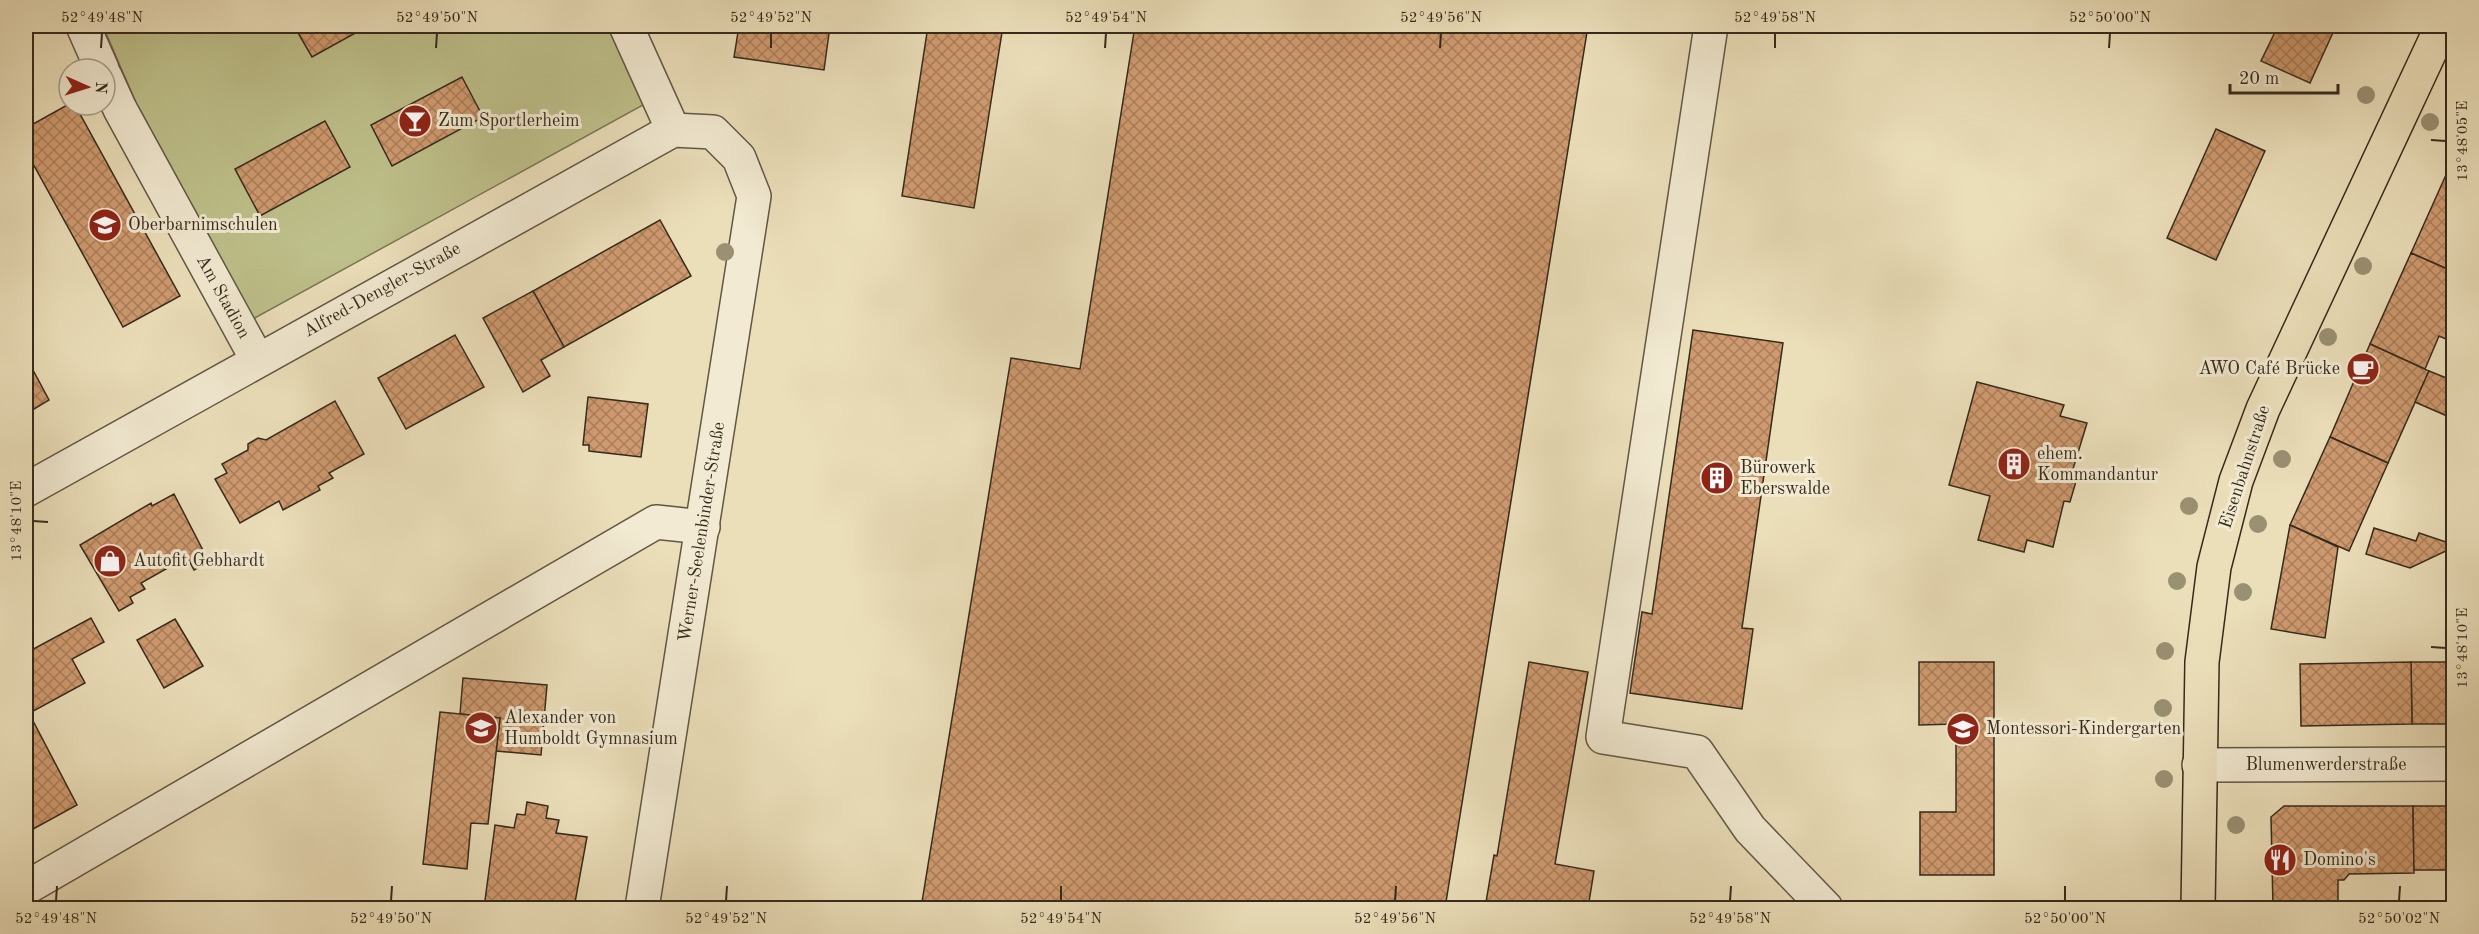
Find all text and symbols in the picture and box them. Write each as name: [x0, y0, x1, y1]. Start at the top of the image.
text: 52°49'48"N: [61, 11, 143, 26]
text: 52°49'50"N: [396, 11, 478, 26]
text: 52°49'52"N: [730, 11, 812, 26]
text: 52°49'54"N: [1065, 11, 1147, 26]
text: 52°49'56"N: [1400, 11, 1482, 26]
text: 52°49'58"N: [1734, 11, 1816, 26]
text: 52°50'00"N: [2069, 11, 2151, 26]
north arrow: [57, 57, 117, 117]
scale bar: [2230, 57, 2338, 95]
text: 20 m: [2239, 70, 2279, 88]
text: N: [92, 81, 108, 95]
text: 13°48'05"E: [2456, 101, 2471, 181]
bar icon: Zum Sportlerheim: [397, 103, 433, 139]
place label: Zum Sportlerheim: [438, 112, 580, 130]
school or university icon: Oberbarnimschulen: [87, 207, 123, 243]
place label: Oberbarnimschulen: [128, 216, 278, 234]
street label: Alfred-Dengler-Straße: [300, 239, 464, 341]
street label: Am Stadion: [193, 252, 253, 342]
cafe icon: AWO Café Brücke: [2345, 351, 2381, 387]
place label: AWO Café Brücke: [2198, 360, 2340, 378]
street label: Eisenbahnstraße: [2217, 403, 2273, 531]
street label: Werner-Seelenbinder-Straße: [676, 421, 728, 643]
place label: ehem. Kommandantur: [2037, 445, 2159, 484]
building icon: ehem. Kommandantur: [1996, 446, 2032, 482]
place label: Bürowerk Eberswalde: [1740, 459, 1830, 498]
building icon: Bürowerk Eberswalde: [1699, 460, 1735, 496]
text: 13°48'10"E: [10, 481, 25, 561]
shop icon: Autofit Gebhardt: [92, 543, 128, 579]
place label: Autofit Gebhardt: [133, 552, 265, 570]
text: 13°48'10"E: [2456, 608, 2471, 688]
place label: Alexander von Humboldt Gymnasium: [504, 709, 678, 748]
school or university icon: Alexander von Humboldt Gymnasium: [463, 710, 499, 746]
school or university icon: Montessori-Kindergarten: [1945, 711, 1981, 747]
place label: Montessori-Kindergarten: [1986, 720, 2182, 738]
street label: Blumenwerderstraße: [2245, 756, 2407, 774]
restaurant icon: Domino's: [2262, 842, 2298, 878]
place label: Domino's: [2303, 851, 2376, 869]
text: 52°49'48"N: [15, 912, 97, 927]
text: 52°49'50"N: [350, 912, 432, 927]
text: 52°49'52"N: [685, 912, 767, 927]
text: 52°49'54"N: [1020, 912, 1102, 927]
text: 52°49'56"N: [1354, 912, 1436, 927]
text: 52°49'58"N: [1689, 912, 1771, 927]
text: 52°50'00"N: [2024, 912, 2106, 927]
text: 52°50'02"N: [2358, 912, 2440, 927]

